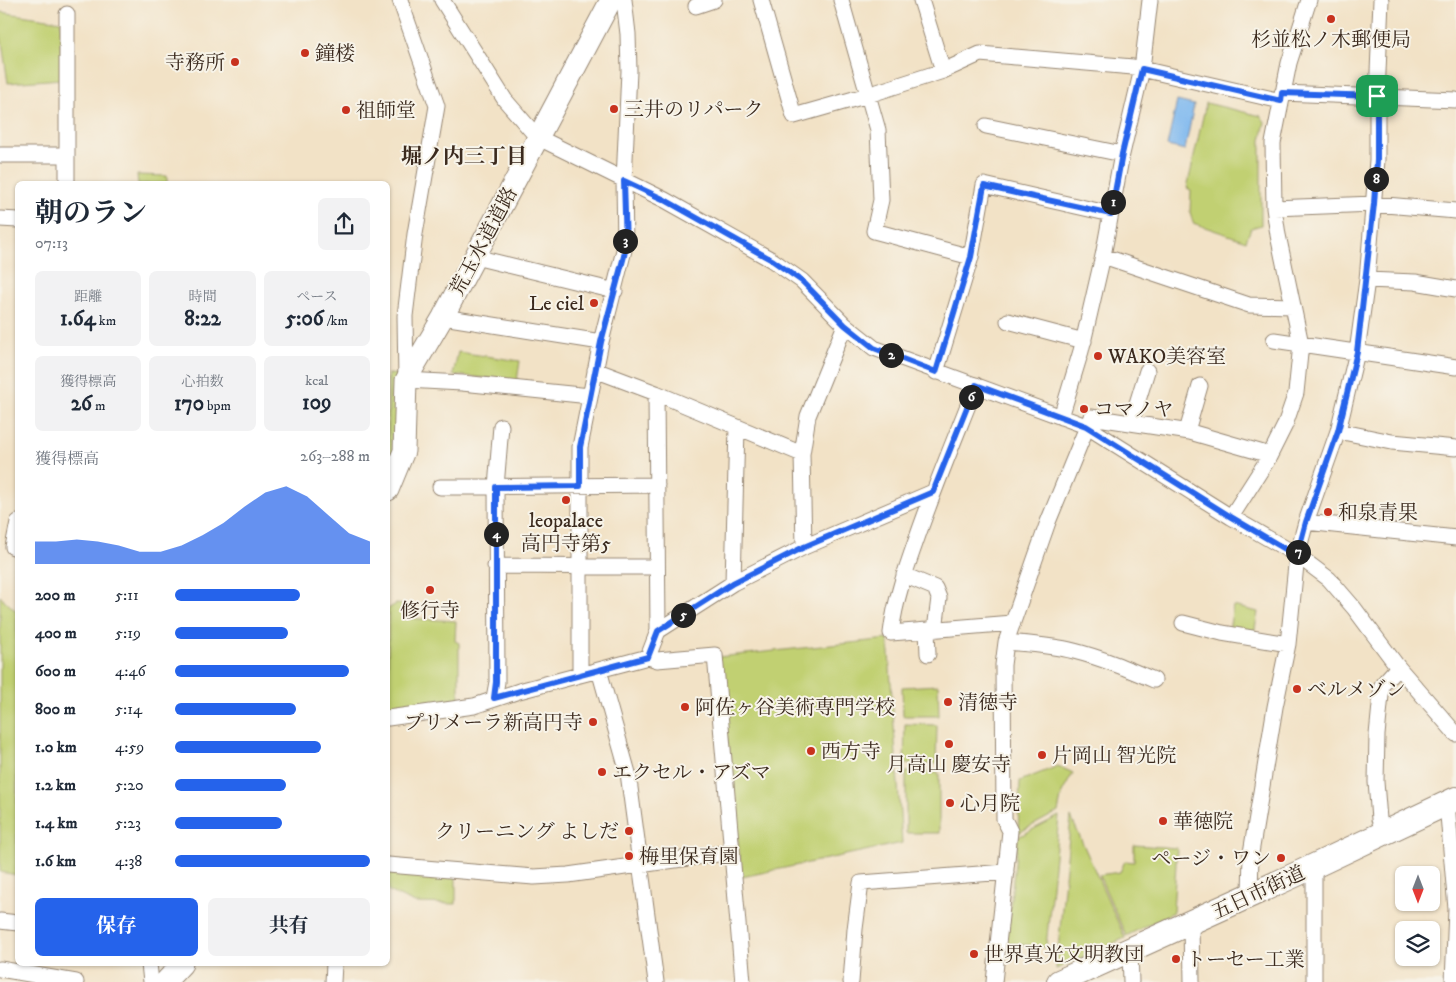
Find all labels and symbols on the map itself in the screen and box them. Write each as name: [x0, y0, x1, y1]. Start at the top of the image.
marker: 杉並松ノ木郵便局: [1325, 13, 1337, 25]
place label: 杉並松ノ木郵便局: [1251, 28, 1411, 53]
place label: 鐘楼: [315, 42, 355, 67]
marker: 鐘楼: [299, 47, 311, 59]
place label: 寺務所: [165, 51, 225, 76]
marker: 寺務所: [229, 56, 241, 68]
pin: [1356, 75, 1398, 117]
place label: 三井のリパーク: [624, 98, 763, 123]
place label: 祖師堂: [356, 99, 416, 124]
marker: 三井のリパーク: [608, 103, 620, 115]
marker: 祖師堂: [340, 104, 352, 116]
district label: 堀ノ内三丁目: [401, 144, 527, 170]
pin: 8: [1364, 166, 1388, 192]
street label: 荒玉水道道路: [445, 183, 524, 301]
pin: 1: [1100, 190, 1126, 214]
pin: 3: [612, 228, 638, 254]
place label: Le ciel: [529, 292, 584, 317]
marker: Le ciel: [588, 297, 600, 309]
pin: 2: [878, 342, 904, 368]
place label: WAKO美容室: [1107, 345, 1226, 370]
marker: WAKO美容室: [1092, 350, 1104, 362]
pin: 6: [958, 384, 984, 410]
place label: コマノヤ: [1094, 398, 1173, 423]
marker: コマノヤ: [1078, 403, 1090, 415]
marker: leopalace 高円寺第5: [560, 494, 572, 506]
place label: 和泉青果: [1338, 501, 1418, 526]
marker: 和泉青果: [1322, 506, 1334, 518]
place label: leopalace 高円寺第5: [521, 509, 611, 557]
pin: 4: [484, 522, 508, 546]
pin: 7: [1286, 540, 1310, 564]
marker: 修行寺: [424, 584, 436, 596]
place label: 修行寺: [400, 599, 460, 624]
pin: 5: [670, 602, 696, 628]
place label: ベルメゾン: [1307, 678, 1406, 703]
marker: ベルメゾン: [1291, 683, 1303, 695]
place label: 清徳寺: [958, 691, 1018, 716]
place label: 阿佐ヶ谷美術専門学校: [695, 696, 895, 721]
marker: 清徳寺: [942, 696, 954, 708]
marker: 阿佐ヶ谷美術専門学校: [679, 701, 691, 713]
place label: プリメーラ新高円寺: [404, 711, 583, 736]
marker: プリメーラ新高円寺: [587, 716, 599, 728]
marker: 月高山 慶安寺: [943, 738, 955, 750]
place label: 西方寺: [821, 740, 881, 765]
place label: 片岡山 智光院: [1052, 744, 1176, 769]
marker: 西方寺: [805, 745, 817, 757]
marker: 片岡山 智光院: [1036, 749, 1048, 761]
place label: 月高山 慶安寺: [887, 753, 1011, 778]
place label: エクセル・アズマ: [612, 761, 771, 786]
marker: エクセル・アズマ: [596, 766, 608, 778]
place label: 心月院: [960, 792, 1020, 817]
marker: 心月院: [944, 797, 956, 809]
place label: 華徳院: [1173, 810, 1233, 835]
marker: 華徳院: [1157, 815, 1169, 827]
place label: クリーニング よしだ: [435, 820, 619, 845]
marker: クリーニング よしだ: [623, 825, 635, 837]
place label: 梅里保育園: [639, 845, 739, 870]
place label: ページ・ワン: [1151, 847, 1271, 872]
marker: 梅里保育園: [623, 850, 635, 862]
marker: ページ・ワン: [1275, 852, 1287, 864]
street label: 五日市街道: [1208, 861, 1309, 926]
north arrow: [1395, 866, 1440, 911]
place label: 世界真光文明教団: [984, 943, 1144, 968]
marker: 世界真光文明教団: [968, 948, 980, 960]
place label: トーセー工業: [1186, 948, 1305, 973]
marker: トーセー工業: [1170, 953, 1182, 965]

